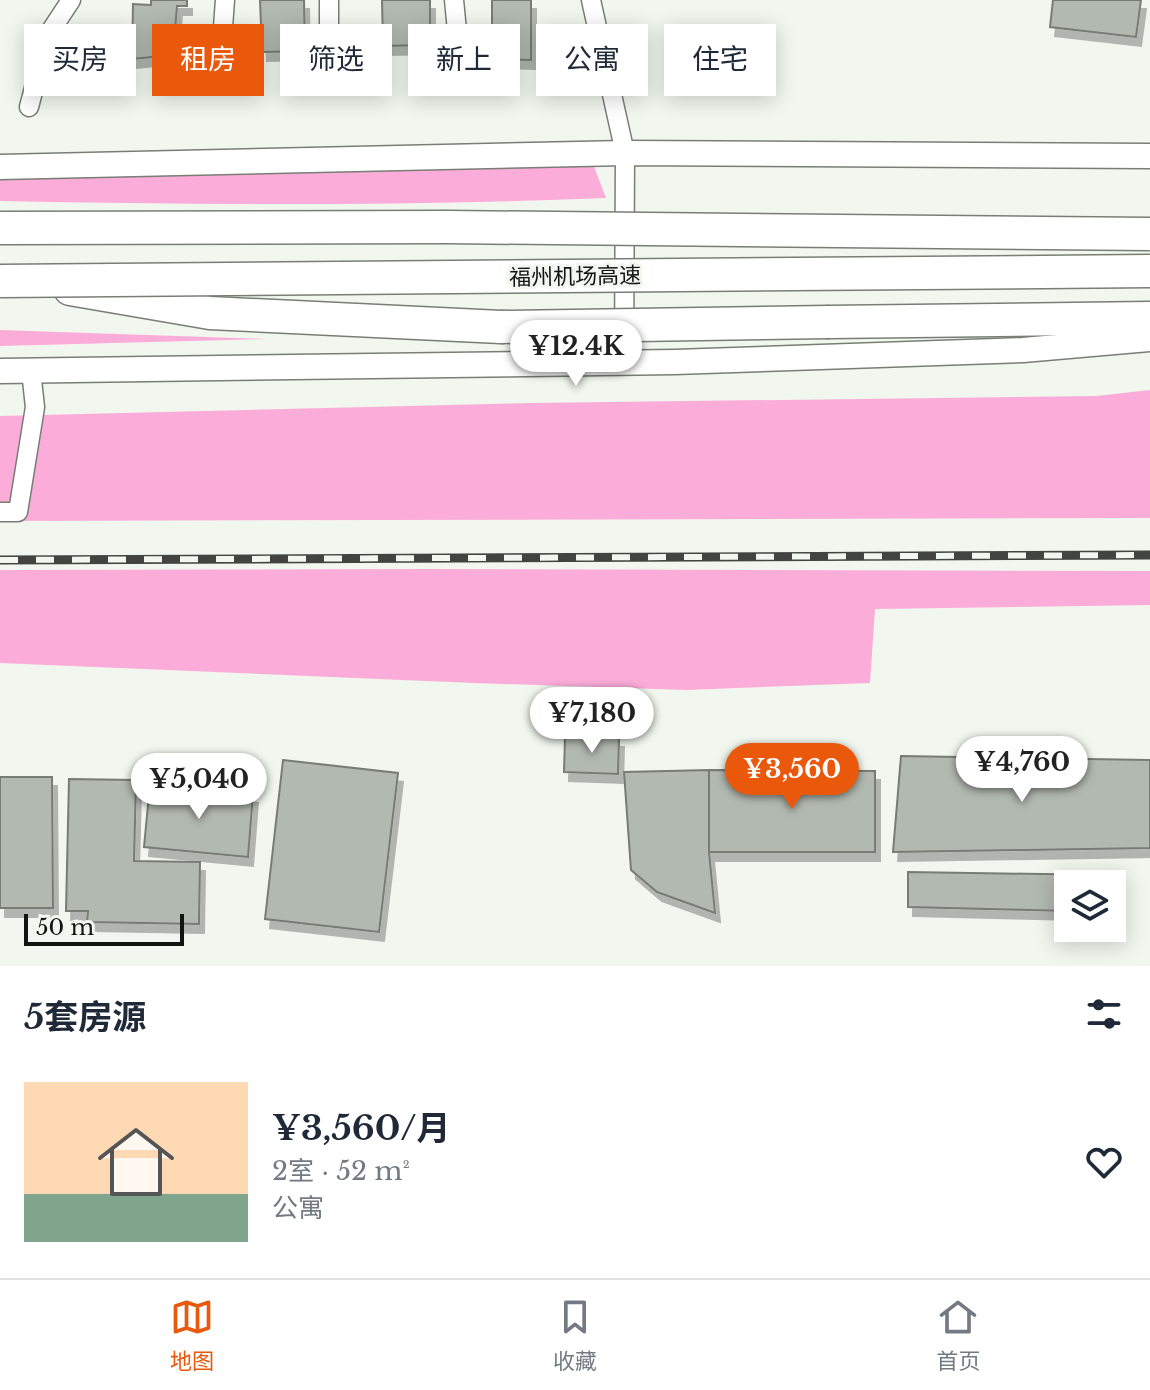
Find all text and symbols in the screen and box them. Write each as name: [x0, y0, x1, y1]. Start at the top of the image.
chip: 买房: [24, 24, 136, 96]
chip: 租房: [152, 24, 264, 96]
chip: 筛选: [280, 24, 392, 96]
chip: 新上: [408, 24, 520, 96]
chip: 公寓: [536, 24, 648, 96]
chip: 住宅: [664, 24, 776, 96]
street label: 福州机场高速: [509, 262, 641, 291]
pin: ¥12.4K: [511, 320, 641, 388]
text: ¥12.4K: [528, 330, 624, 362]
pin: ¥7,180: [527, 687, 657, 755]
text: ¥7,180: [548, 697, 636, 729]
pin: ¥4,760: [957, 736, 1087, 804]
pin: ¥3,560: [727, 743, 857, 811]
text: ¥4,760: [974, 746, 1070, 778]
pin: ¥5,040: [134, 753, 264, 821]
text: ¥3,560: [743, 753, 841, 785]
text: ¥5,040: [149, 763, 249, 795]
map controls: [1054, 870, 1126, 942]
button: layers: [1054, 870, 1126, 942]
scale bar: [24, 910, 184, 946]
text: 50 m: [36, 914, 94, 941]
icon: filters: [1082, 992, 1126, 1036]
text: 5套房源: [24, 996, 146, 1038]
text: ¥3,560/月: [272, 1107, 451, 1149]
icon: home: [88, 1114, 184, 1210]
icon: heart: [1082, 1140, 1126, 1184]
text: 2室 · 52 m²: [272, 1155, 410, 1187]
text: 公寓: [272, 1192, 324, 1224]
tab: 地图: [170, 1295, 214, 1375]
tab: 收藏: [553, 1295, 597, 1375]
tab: 首页: [936, 1295, 980, 1375]

